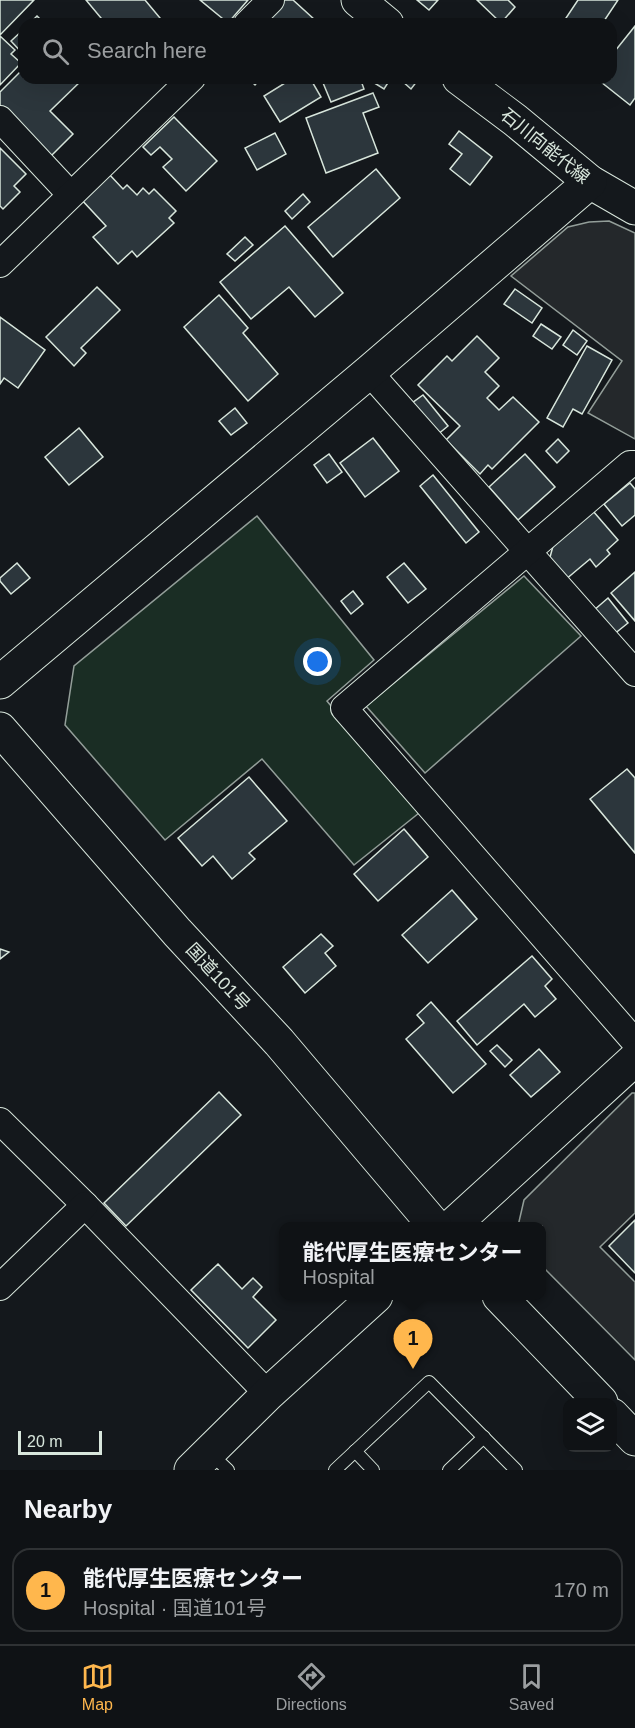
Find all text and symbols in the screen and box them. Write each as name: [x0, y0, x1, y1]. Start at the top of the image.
search box: [18, 18, 617, 84]
icon: search: [39, 35, 72, 68]
text: Search here: [87, 38, 207, 63]
street label: 石川向能代線: [497, 104, 593, 188]
your location: [303, 647, 332, 676]
street label: 国道101号: [182, 939, 254, 1015]
popup: [279, 1222, 546, 1300]
text: 能代厚生医療センター: [302, 1240, 523, 1265]
text: Hospital: [302, 1266, 375, 1288]
pin: 1: [394, 1320, 432, 1369]
map controls: [563, 1398, 617, 1452]
button: layers: [563, 1398, 617, 1452]
scale bar: [18, 1428, 102, 1456]
text: 20 m: [27, 1433, 63, 1450]
text: Nearby: [24, 1494, 112, 1524]
text: 能代厚生医療センター: [83, 1566, 303, 1591]
text: 1: [40, 1579, 51, 1601]
text: 170 m: [553, 1579, 609, 1601]
text: Hospital · 国道101号: [83, 1597, 266, 1619]
tab: Map: [81, 1660, 114, 1714]
tab: Directions: [276, 1660, 347, 1714]
tab: Saved: [509, 1660, 554, 1714]

